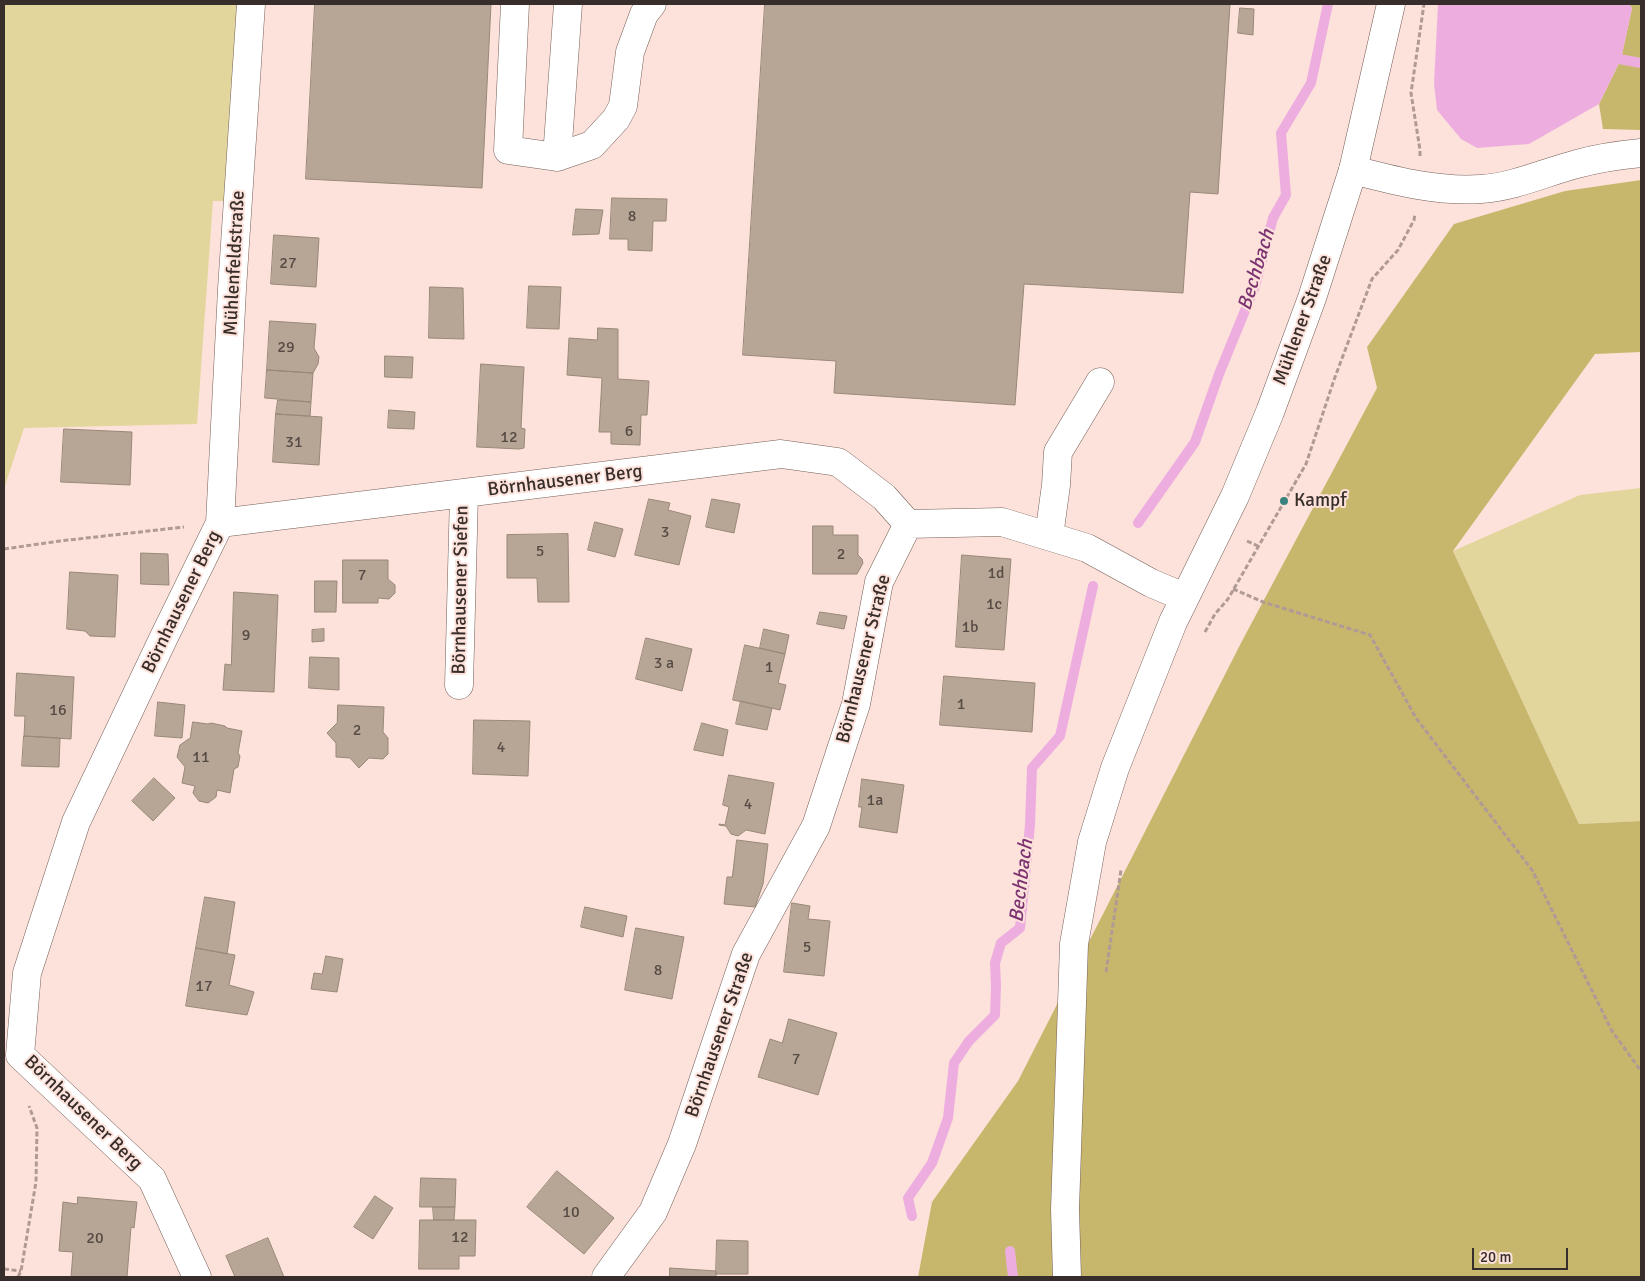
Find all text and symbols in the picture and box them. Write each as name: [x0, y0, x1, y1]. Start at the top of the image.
street label: Mühlenfeldstraße: [220, 190, 250, 336]
house number: 8: [628, 207, 636, 227]
water label: Bechbach: [1233, 227, 1281, 313]
street label: Mühlener Straße: [1269, 252, 1337, 388]
house number: 27: [279, 254, 297, 274]
house number: 29: [277, 338, 295, 358]
house number: 6: [625, 422, 633, 442]
house number: 12: [500, 428, 518, 448]
house number: 31: [285, 433, 303, 453]
street label: Börnhausener Berg: [486, 460, 644, 502]
place label: Kampf: [1294, 490, 1347, 512]
marker: Kampf: [1278, 495, 1290, 507]
street label: Börnhausener Siefen: [448, 505, 474, 675]
house number: 3: [661, 523, 669, 543]
street label: Börnhausener Berg: [138, 527, 226, 677]
house number: 5: [536, 542, 544, 562]
house number: 2: [837, 545, 845, 565]
house number: 1d: [987, 564, 1005, 584]
house number: 7: [358, 566, 366, 586]
street label: Börnhausener Straße: [832, 572, 896, 746]
house number: 1c: [986, 595, 1002, 615]
house number: 1b: [961, 618, 979, 638]
house number: 9: [242, 626, 250, 646]
house number: 3 a: [654, 654, 674, 674]
house number: 1: [765, 658, 773, 678]
house number: 1: [957, 695, 965, 715]
house number: 16: [49, 701, 67, 721]
house number: 2: [353, 721, 361, 741]
house number: 4: [497, 738, 505, 758]
house number: 11: [192, 748, 210, 768]
house number: 1a: [867, 791, 883, 811]
house number: 4: [744, 795, 752, 815]
water label: Bechbach: [1005, 838, 1039, 924]
house number: 5: [803, 938, 811, 958]
street label: Börnhausener Straße: [681, 949, 759, 1121]
house number: 8: [654, 961, 662, 981]
house number: 17: [195, 977, 213, 997]
house number: 7: [792, 1050, 800, 1070]
street label: Börnhausener Berg: [19, 1051, 147, 1175]
house number: 10: [562, 1203, 580, 1223]
house number: 12: [451, 1228, 469, 1248]
house number: 20: [86, 1229, 104, 1249]
scale bar: [1475, 1238, 1571, 1270]
text: 20 m: [1480, 1248, 1511, 1266]

